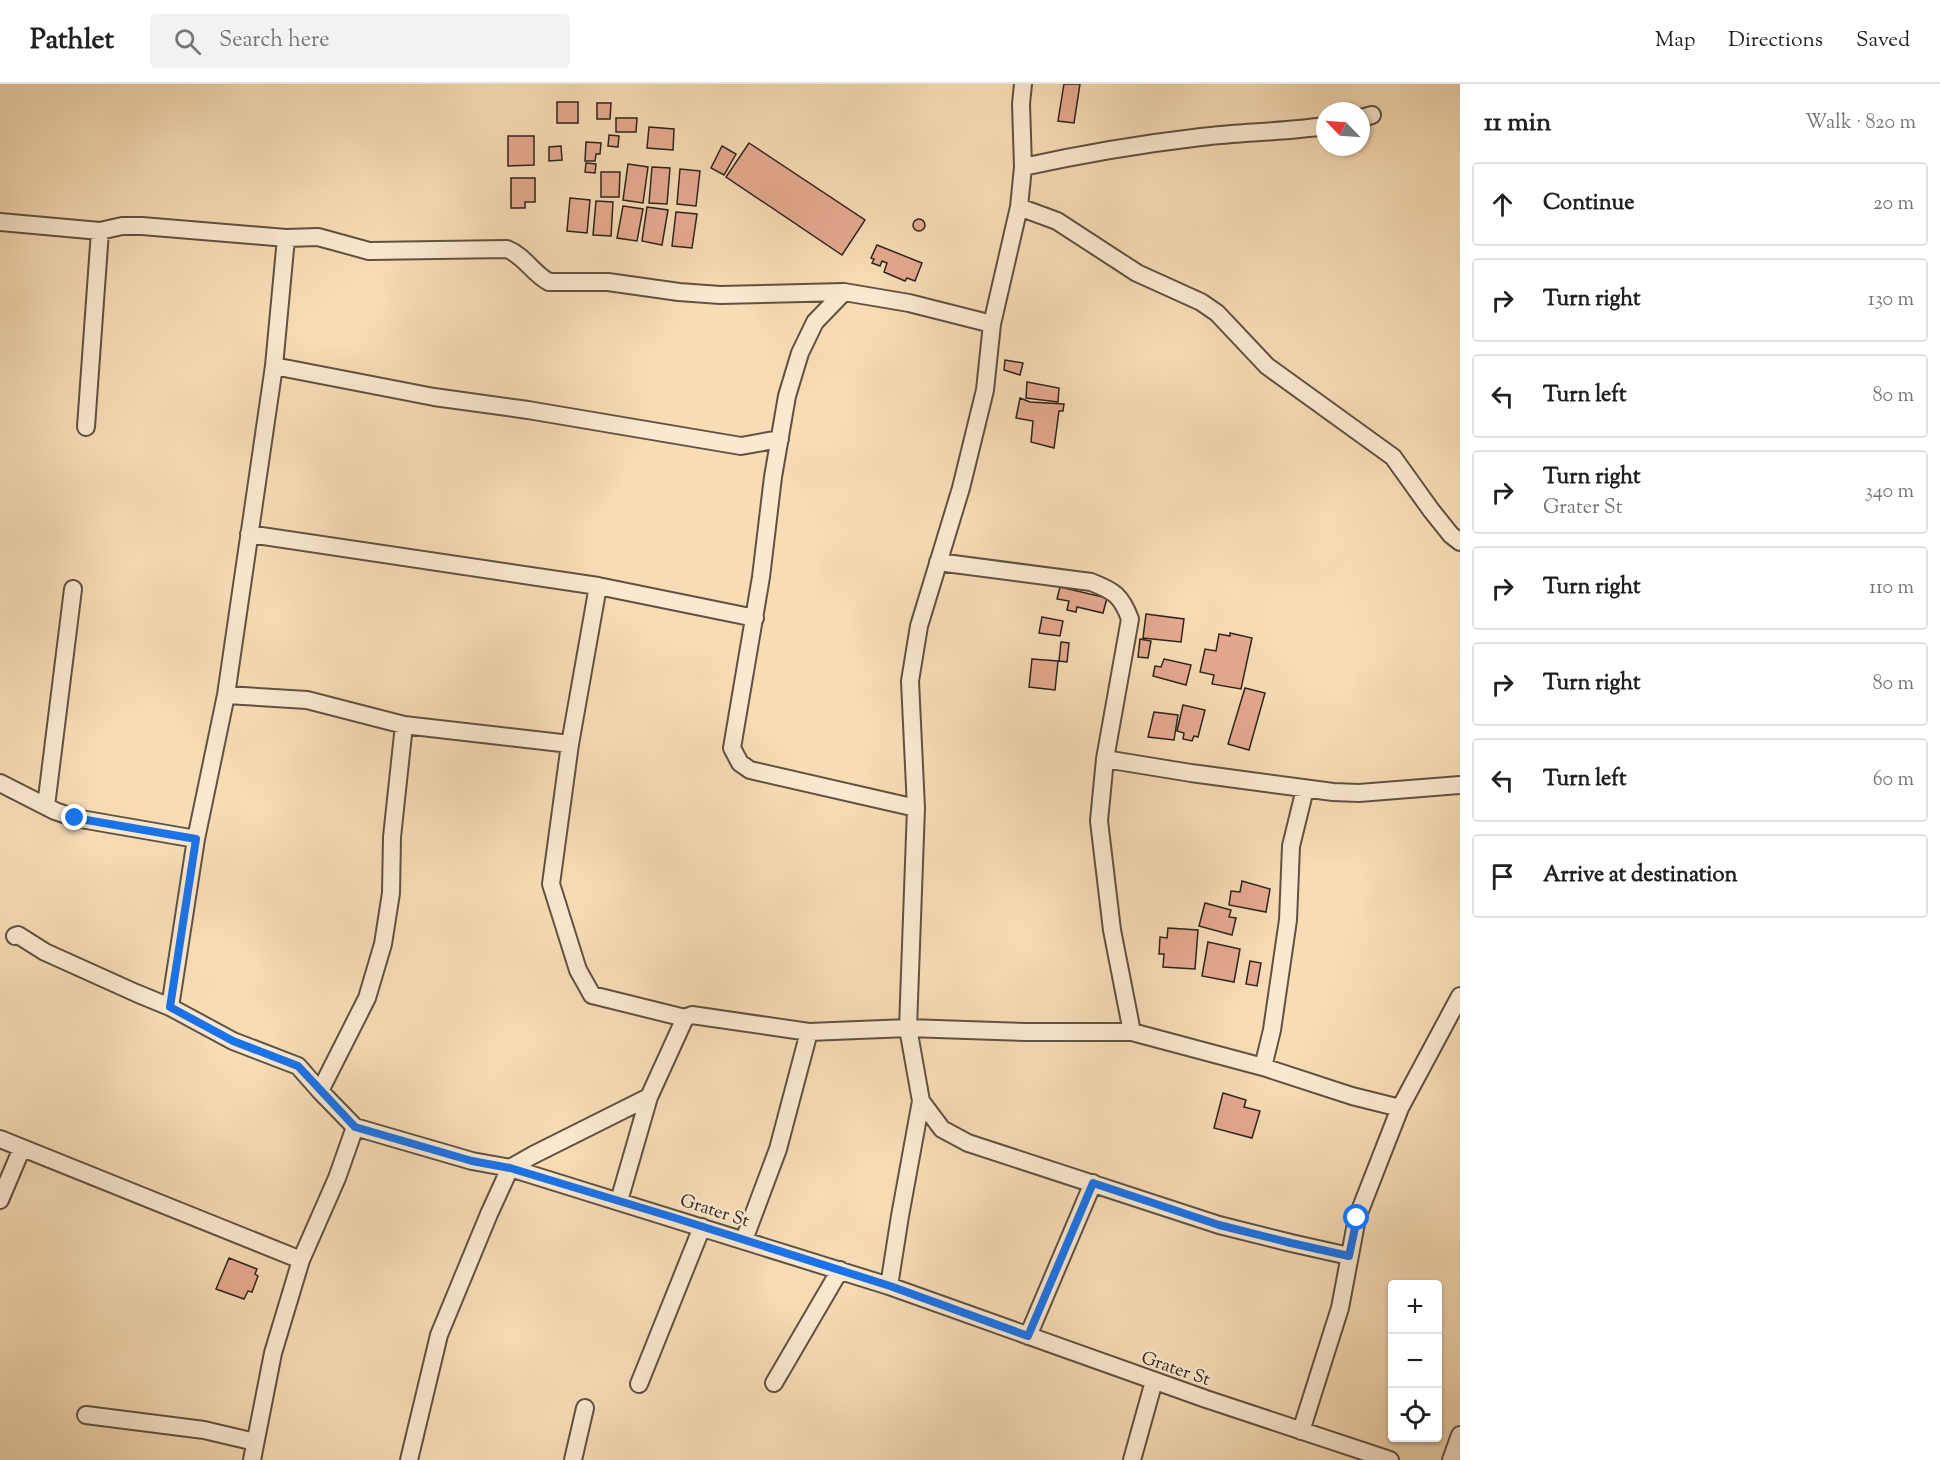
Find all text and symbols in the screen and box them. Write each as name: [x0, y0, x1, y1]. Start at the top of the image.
search box: [150, 14, 570, 68]
text: Pathlet: [30, 21, 114, 61]
icon: search: [171, 25, 204, 58]
text: Search here: [219, 25, 329, 57]
text: Map: [1655, 26, 1695, 56]
text: Directions: [1728, 26, 1823, 56]
text: Saved: [1856, 26, 1910, 56]
north arrow: [1316, 102, 1370, 156]
text: 11 min: [1484, 105, 1551, 142]
text: Walk · 820 m: [1805, 109, 1916, 138]
icon: ahead: [1486, 188, 1519, 221]
text: Continue: [1543, 188, 1634, 220]
text: 20 m: [1873, 190, 1914, 219]
icon: right: [1486, 284, 1519, 317]
text: Turn right: [1543, 284, 1640, 316]
text: 130 m: [1868, 286, 1914, 315]
icon: left: [1486, 380, 1519, 413]
text: Turn left: [1543, 380, 1626, 412]
text: 80 m: [1873, 382, 1914, 411]
text: Turn right: [1543, 462, 1640, 494]
icon: right: [1486, 476, 1519, 509]
text: 340 m: [1865, 478, 1914, 507]
text: Grater St: [1543, 494, 1623, 523]
icon: right: [1486, 572, 1519, 605]
text: Turn right: [1543, 572, 1640, 604]
text: 110 m: [1869, 574, 1914, 603]
icon: right: [1486, 668, 1519, 701]
text: Turn right: [1543, 668, 1640, 700]
text: 80 m: [1873, 670, 1914, 699]
icon: left: [1486, 764, 1519, 797]
text: Turn left: [1543, 764, 1626, 796]
text: 60 m: [1873, 766, 1914, 795]
route end: [61, 804, 87, 830]
icon: arrive: [1486, 860, 1519, 893]
text: Arrive at destination: [1543, 860, 1738, 892]
street label: Grater St: [676, 1188, 752, 1235]
route start: [1343, 1204, 1369, 1230]
map controls: [1388, 1280, 1442, 1442]
button: +: [1388, 1280, 1442, 1334]
button: −: [1388, 1334, 1442, 1388]
street label: Grater St: [1137, 1346, 1213, 1394]
button: locate: [1388, 1388, 1442, 1442]

